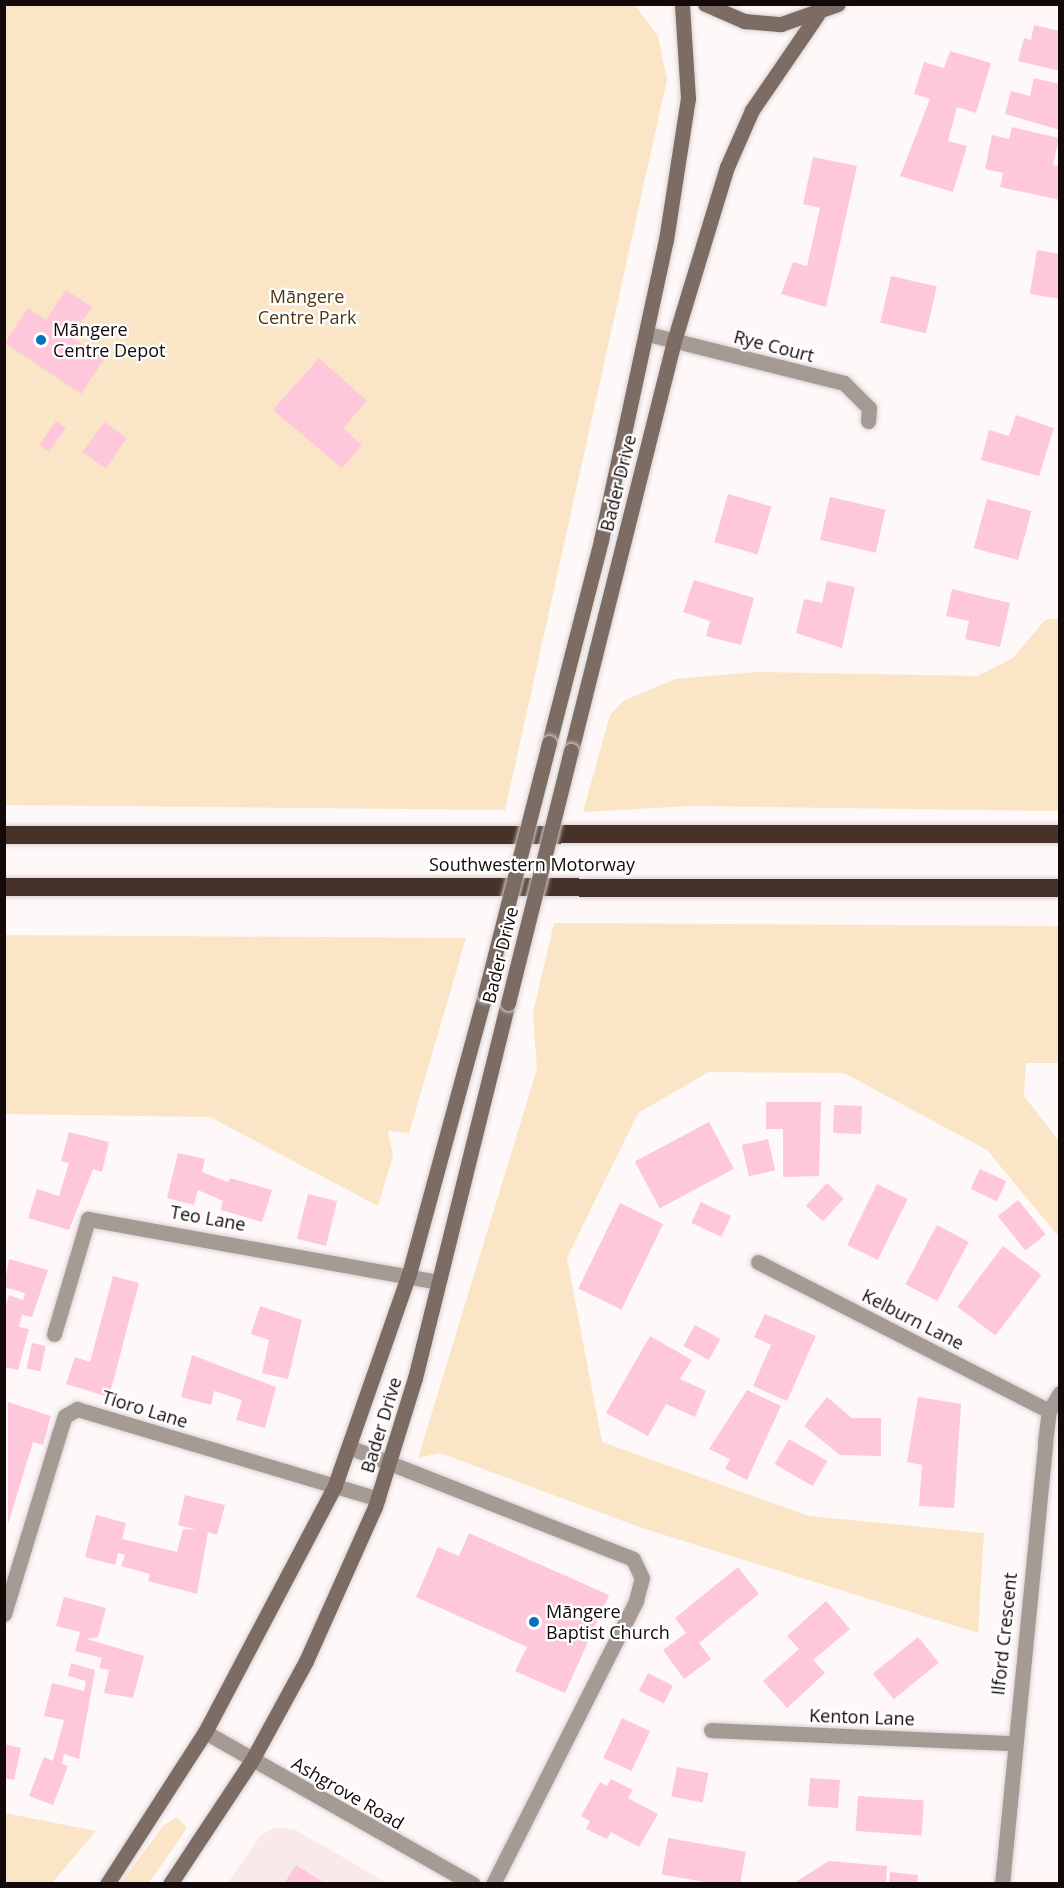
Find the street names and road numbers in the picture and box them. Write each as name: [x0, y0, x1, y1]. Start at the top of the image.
street label: Rye Court: [732, 326, 816, 366]
street label: Bader Drive: [596, 432, 640, 534]
street label: Southwestern Motorway: [429, 853, 635, 875]
street label: Bader Drive: [478, 904, 522, 1006]
street label: Teo Lane: [169, 1201, 247, 1235]
street label: Kelburn Lane: [858, 1284, 968, 1354]
street label: Bader Drive: [356, 1375, 406, 1475]
street label: Tioro Lane: [99, 1386, 191, 1432]
street label: Ilford Crescent: [987, 1572, 1021, 1696]
street label: Kenton Lane: [809, 1704, 915, 1730]
street label: Ashgrove Road: [288, 1752, 408, 1834]

